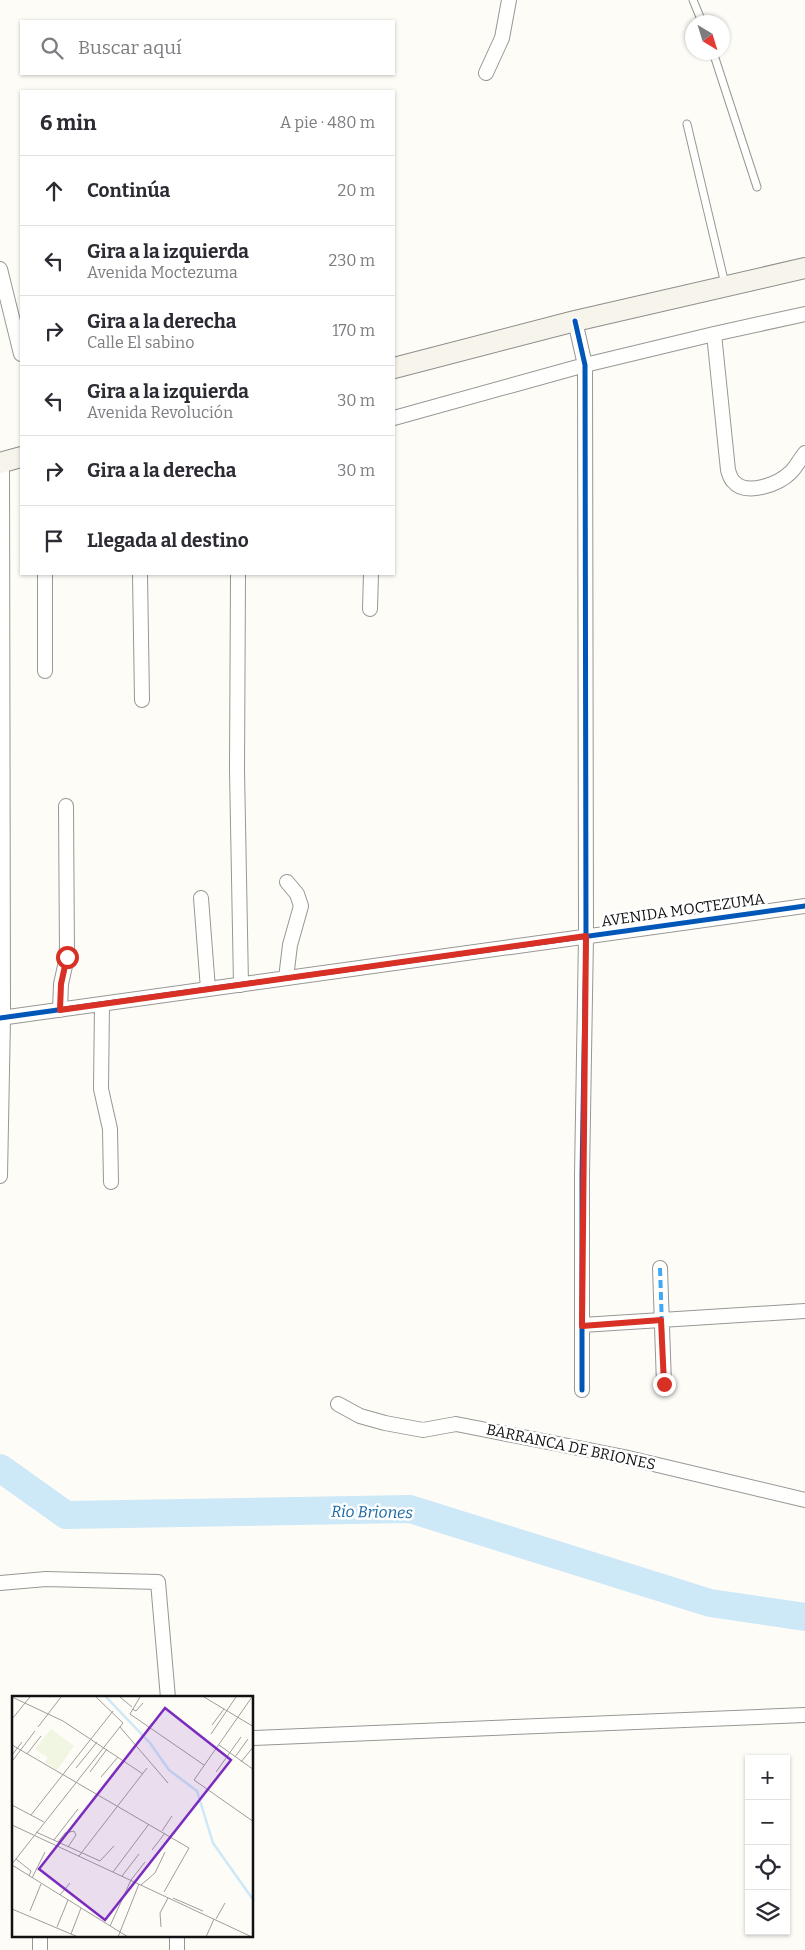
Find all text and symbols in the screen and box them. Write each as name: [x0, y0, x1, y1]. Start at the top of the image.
north arrow: [685, 15, 730, 60]
search box: [20, 20, 395, 75]
icon: search: [38, 34, 66, 62]
text: Buscar aquí: [78, 36, 182, 59]
text: 6 min: [40, 110, 96, 136]
text: A pie · 480 m: [280, 113, 375, 132]
icon: ahead: [40, 177, 68, 205]
text: Continúa: [87, 179, 170, 202]
text: 20 m: [338, 181, 375, 200]
text: Gira a la izquierda: [87, 240, 249, 263]
icon: left: [40, 247, 68, 275]
text: 230 m: [328, 251, 375, 270]
text: Avenida Moctezuma: [87, 263, 238, 282]
text: Gira a la derecha: [87, 310, 236, 333]
icon: right: [40, 317, 68, 345]
text: 170 m: [332, 321, 375, 340]
text: Calle El sabino: [87, 333, 194, 352]
text: Gira a la izquierda: [87, 380, 249, 403]
icon: left: [40, 387, 68, 415]
text: 30 m: [337, 391, 375, 410]
text: Avenida Revolución: [87, 403, 233, 422]
icon: right: [40, 457, 68, 485]
text: Gira a la derecha: [87, 459, 236, 482]
text: 30 m: [337, 461, 375, 480]
icon: arrive: [40, 527, 68, 555]
text: Llegada al destino: [87, 529, 249, 552]
street label: AVENIDA MOCTEZUMA: [600, 890, 766, 930]
route start: [56, 946, 79, 969]
route end: [653, 1373, 676, 1396]
street label: BARRANCA DE BRIONES: [485, 1420, 657, 1474]
water label: Rio Briones: [331, 1502, 413, 1522]
inset map: [12, 1696, 254, 1938]
map controls: [745, 1755, 790, 1935]
button: +: [745, 1755, 790, 1800]
button: −: [745, 1800, 790, 1845]
button: locate: [745, 1845, 790, 1890]
button: layers: [745, 1890, 790, 1935]

